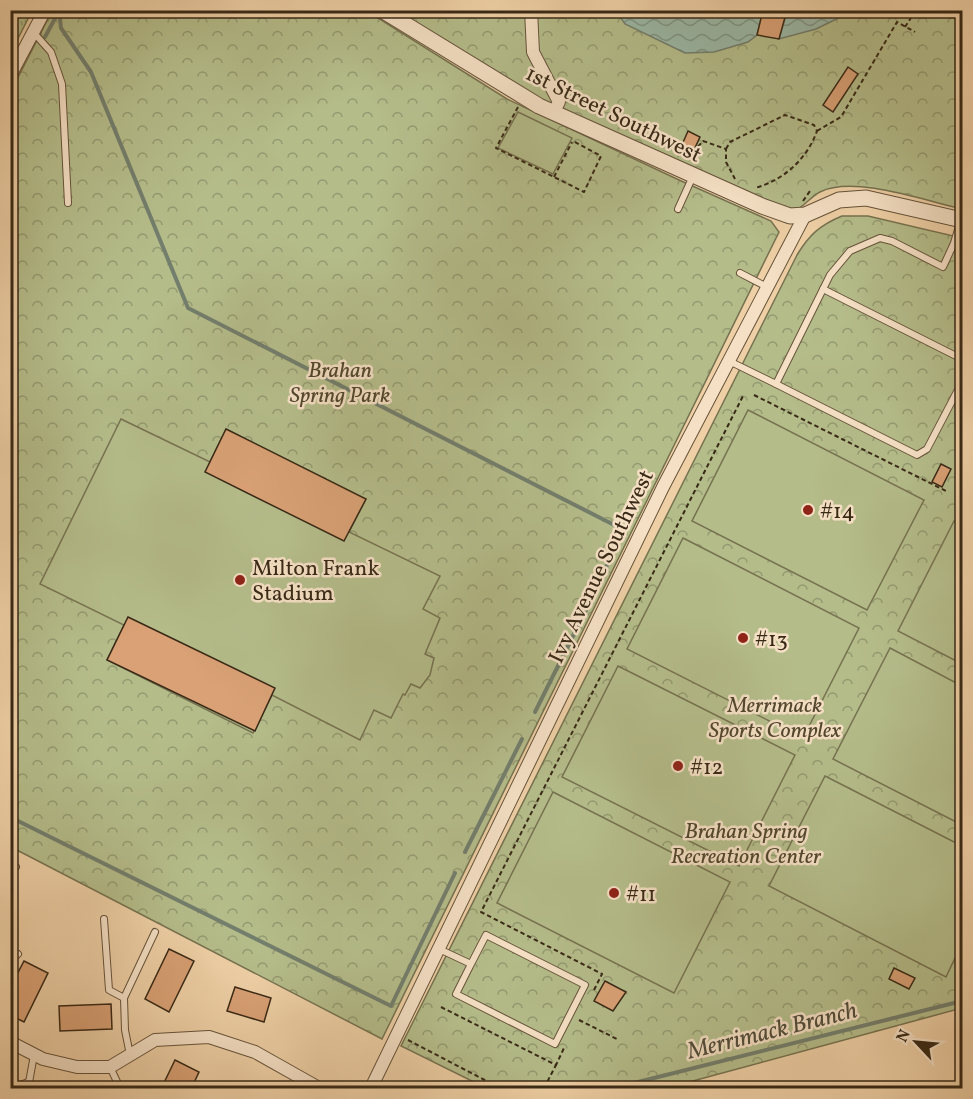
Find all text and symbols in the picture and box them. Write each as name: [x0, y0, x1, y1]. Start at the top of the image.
street label: 1st Street Southwest: [519, 59, 707, 172]
park label: Brahan Spring Park: [290, 356, 390, 412]
street label: Ivy Avenue Southwest: [542, 465, 663, 669]
place label: #14: [820, 497, 855, 528]
marker: #14: [801, 503, 815, 517]
place label: Milton Frank Stadium: [252, 554, 379, 610]
marker: Milton Frank Stadium: [233, 573, 247, 587]
place label: #13: [755, 625, 788, 656]
marker: #13: [736, 631, 750, 645]
park label: Merrimack Sports Complex: [709, 691, 841, 747]
place label: #12: [690, 753, 723, 784]
marker: #12: [671, 759, 685, 773]
park label: Brahan Spring Recreation Center: [671, 817, 822, 873]
place label: #11: [626, 880, 656, 911]
marker: #11: [607, 886, 621, 900]
water label: Merrimack Branch: [683, 994, 861, 1070]
north arrow: [886, 1012, 946, 1072]
text: N: [892, 1026, 917, 1046]

